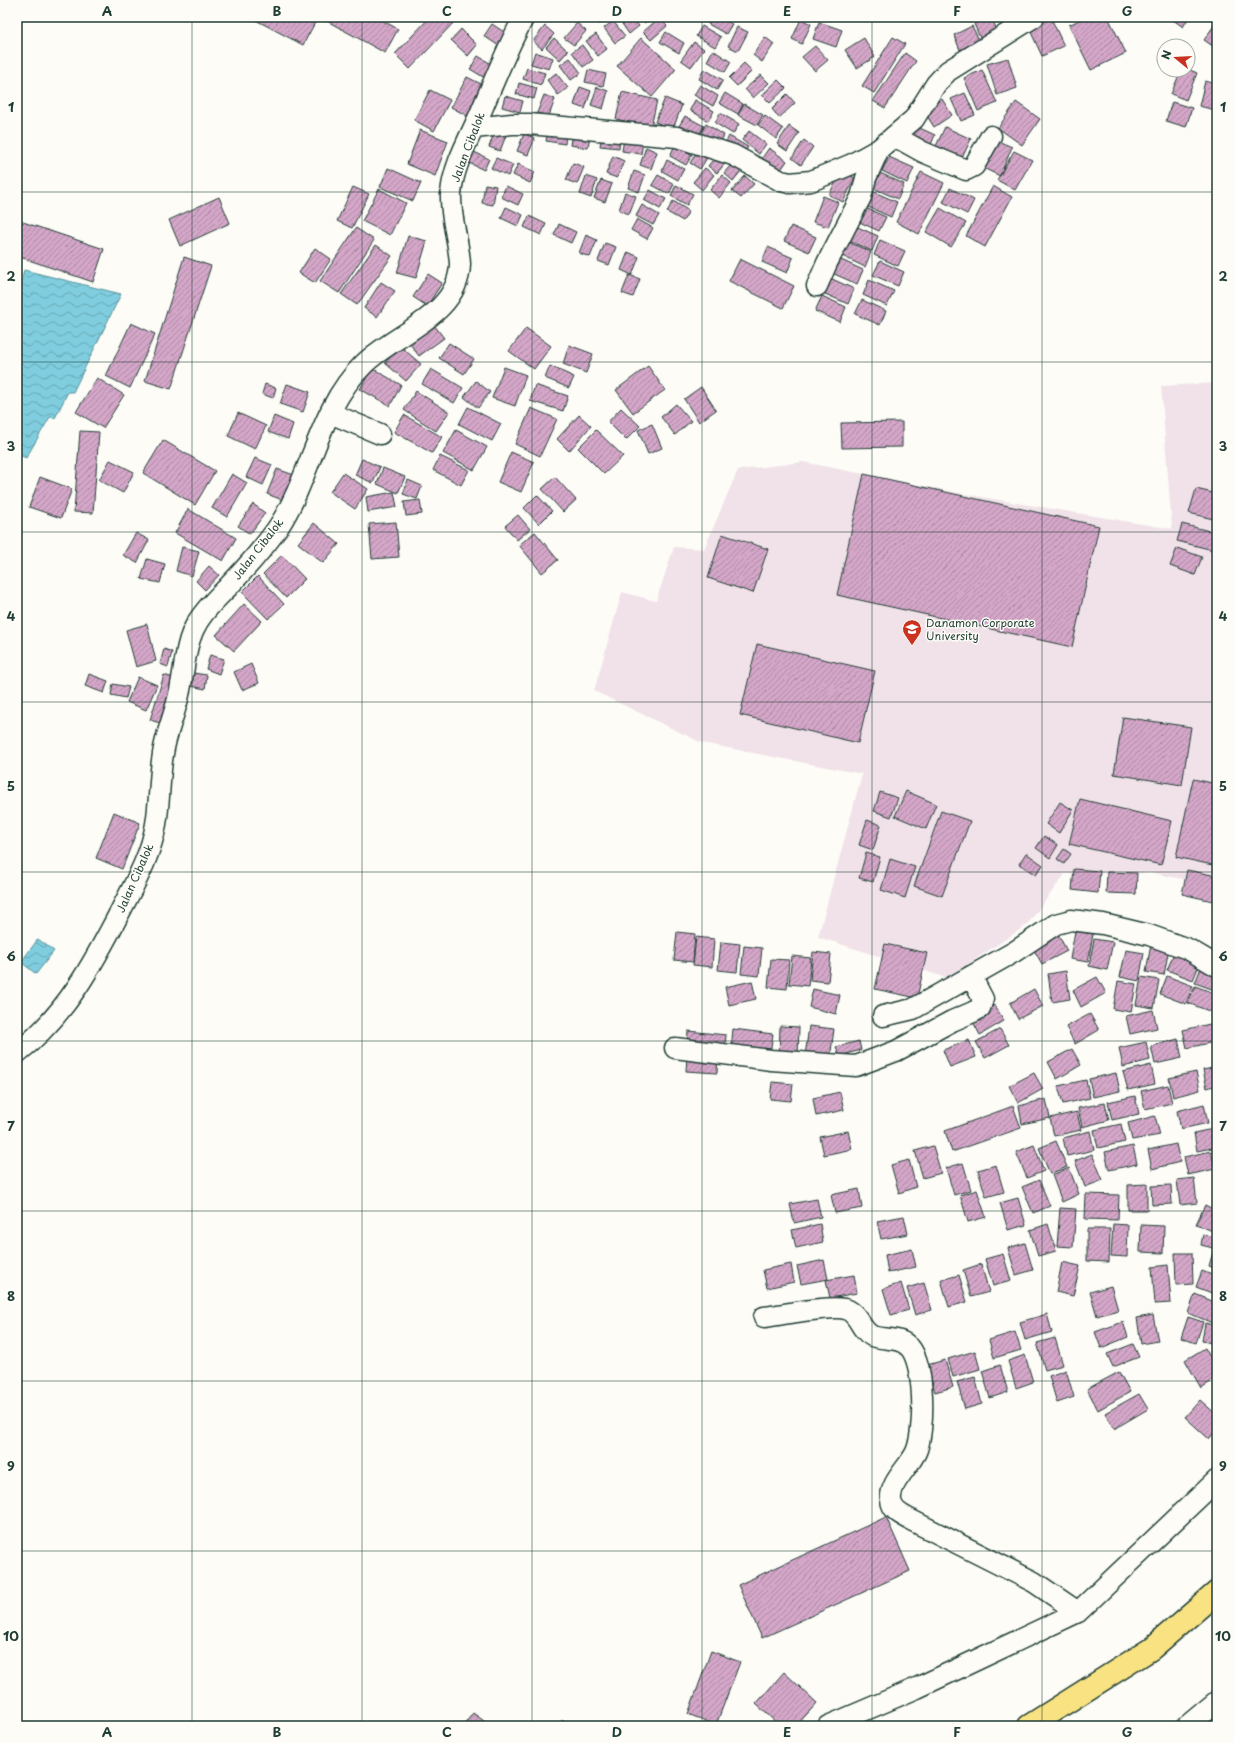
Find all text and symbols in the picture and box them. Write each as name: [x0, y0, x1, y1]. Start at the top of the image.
text: A: [102, 1, 112, 20]
text: B: [273, 1, 282, 20]
text: C: [442, 1, 452, 20]
text: D: [612, 1, 622, 20]
text: E: [783, 1, 791, 20]
text: F: [953, 1, 961, 20]
text: G: [1122, 1, 1132, 20]
north arrow: [1156, 38, 1196, 78]
text: N: [1157, 48, 1176, 62]
text: 1: [8, 97, 14, 116]
text: 1: [1220, 97, 1226, 116]
street label: Jalan Cibalok: [446, 109, 489, 184]
text: 2: [6, 266, 16, 285]
text: 2: [1218, 266, 1228, 285]
text: 3: [7, 436, 16, 455]
text: 3: [1219, 436, 1228, 455]
street label: Jalan Cibalok: [228, 514, 287, 583]
text: 4: [7, 606, 16, 625]
text: 4: [1219, 606, 1228, 625]
place label: Danamon Corporate University: [926, 614, 1035, 644]
school or university icon: Danamon Corporate University: [901, 618, 923, 646]
text: 5: [7, 776, 15, 795]
text: 5: [1219, 776, 1227, 795]
street label: Jalan Cibalok: [112, 840, 157, 915]
text: 6: [6, 946, 16, 965]
text: 6: [1218, 946, 1228, 965]
text: 7: [7, 1116, 15, 1135]
text: 7: [1219, 1116, 1227, 1135]
text: 8: [7, 1286, 15, 1305]
text: 8: [1219, 1286, 1227, 1305]
text: 9: [7, 1456, 15, 1475]
text: 9: [1219, 1456, 1227, 1475]
text: 10: [3, 1626, 19, 1645]
text: 10: [1215, 1626, 1231, 1645]
text: A: [102, 1722, 112, 1741]
text: B: [273, 1722, 282, 1741]
text: C: [442, 1722, 452, 1741]
text: D: [612, 1722, 622, 1741]
text: E: [783, 1722, 791, 1741]
text: F: [953, 1722, 961, 1741]
text: G: [1122, 1722, 1132, 1741]

